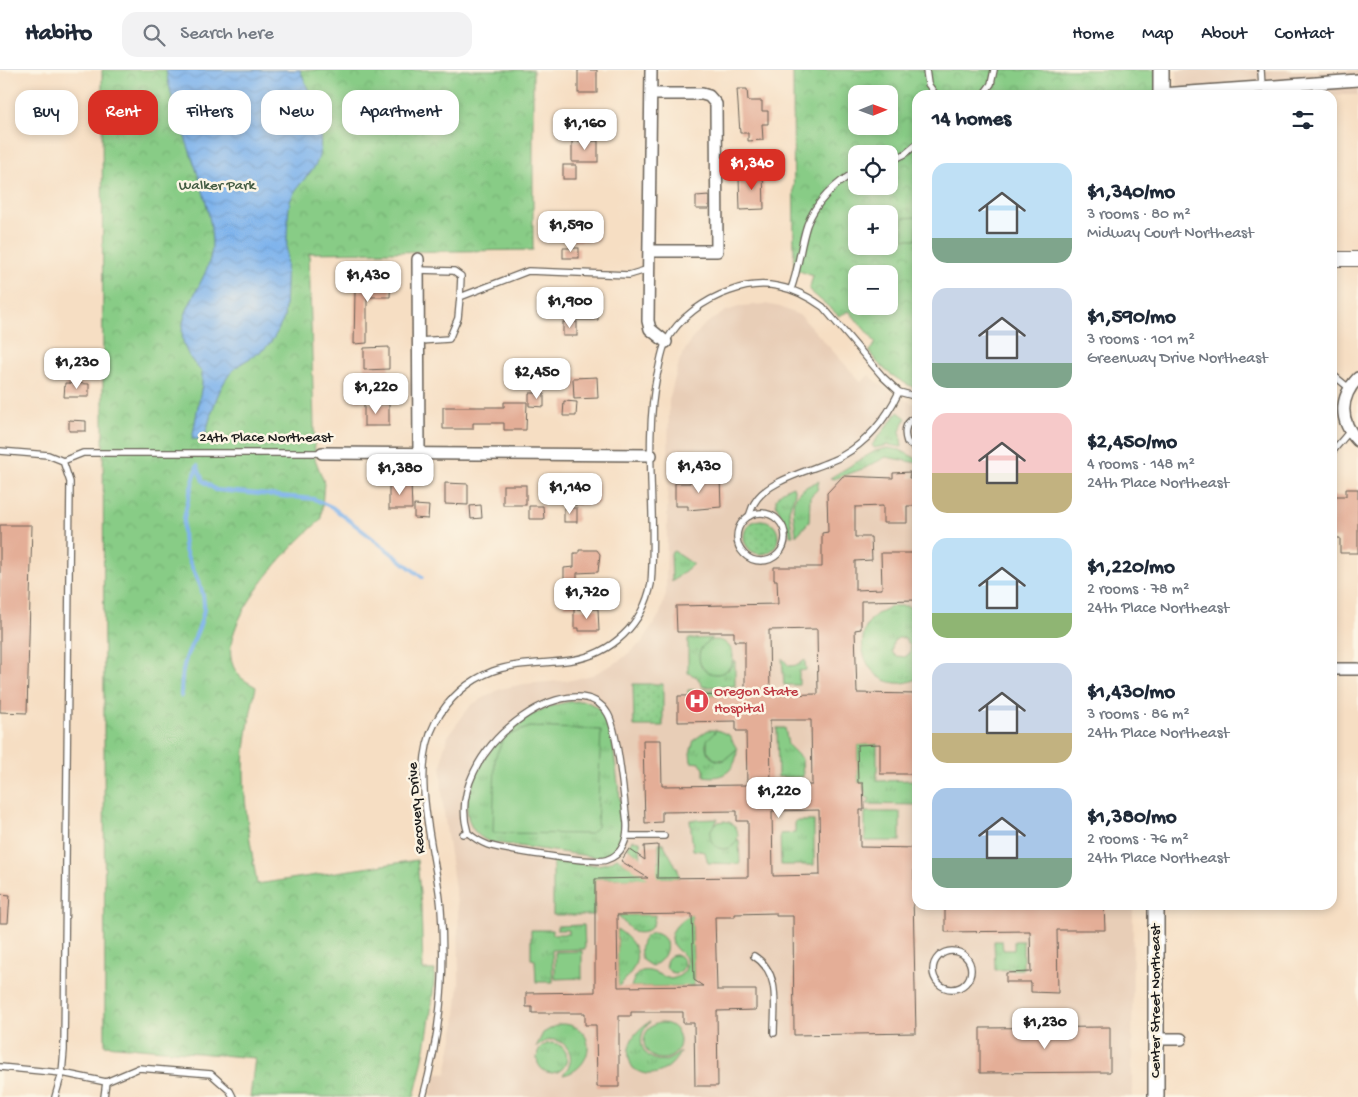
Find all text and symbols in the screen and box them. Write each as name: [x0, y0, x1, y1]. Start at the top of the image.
search box: [122, 12, 472, 57]
text: Habito: [25, 20, 92, 49]
icon: search: [140, 21, 168, 49]
text: Search here: [180, 23, 274, 46]
text: Home: [1072, 24, 1114, 45]
text: Map: [1142, 24, 1173, 45]
text: About: [1201, 24, 1247, 45]
text: Contact: [1275, 24, 1333, 45]
north arrow: [848, 85, 898, 135]
map controls: [848, 85, 898, 315]
chip: Buy: [15, 90, 78, 135]
chip: Rent: [88, 90, 158, 135]
chip: Filters: [168, 90, 251, 135]
chip: New: [261, 90, 332, 135]
chip: Apartment: [342, 90, 459, 135]
icon: filters: [1289, 106, 1317, 134]
pin: $1,160: [544, 108, 626, 151]
text: 14 homes: [932, 108, 1011, 133]
text: $1,160: [564, 115, 606, 134]
button: locate: [848, 145, 898, 195]
pin: $1,340: [711, 148, 793, 191]
text: $1,340: [730, 155, 774, 174]
park label: Walker Park: [179, 177, 256, 195]
text: $1,340/mo: [1087, 181, 1175, 206]
icon: home: [972, 183, 1032, 243]
button: +: [848, 205, 898, 255]
text: 3 rooms · 80 m²: [1087, 206, 1191, 225]
pin: $1,590: [530, 210, 612, 253]
text: $1,590: [549, 217, 593, 236]
text: Midway Court Northeast: [1087, 225, 1253, 244]
pin: $1,430: [327, 260, 409, 303]
button: −: [848, 265, 898, 315]
text: $1,430: [346, 267, 390, 286]
pin: $1,900: [529, 286, 611, 329]
text: $1,900: [548, 293, 592, 312]
text: $1,590/mo: [1087, 306, 1176, 331]
icon: home: [972, 308, 1032, 368]
text: 3 rooms · 101 m²: [1087, 331, 1195, 350]
pin: $1,230: [36, 348, 118, 390]
text: Greenway Drive Northeast: [1087, 350, 1268, 369]
text: $1,230: [55, 354, 99, 373]
pin: $2,450: [496, 358, 578, 400]
text: $2,450: [514, 364, 560, 383]
pin: $1,220: [335, 372, 417, 415]
text: $1,220: [354, 379, 398, 398]
street label: 24th Place Northeast: [199, 429, 335, 447]
text: $2,450/mo: [1087, 431, 1177, 456]
icon: home: [972, 433, 1032, 493]
pin: $1,430: [658, 452, 740, 494]
pin: $1,380: [359, 454, 441, 496]
text: 4 rooms · 148 m²: [1087, 456, 1195, 475]
text: $1,430: [677, 458, 721, 477]
text: $1,380: [378, 460, 422, 479]
pin: $1,140: [529, 472, 611, 515]
text: 24th Place Northeast: [1087, 475, 1229, 494]
text: $1,140: [549, 479, 591, 498]
text: $1,220/mo: [1087, 556, 1175, 581]
icon: home: [972, 558, 1032, 618]
pin: $1,720: [546, 578, 628, 620]
text: 2 rooms · 78 m²: [1087, 581, 1189, 600]
text: $1,720: [565, 584, 609, 603]
text: 24th Place Northeast: [1087, 600, 1229, 619]
text: $1,430/mo: [1087, 681, 1175, 706]
place label: Oregon State Hospital: [714, 683, 799, 718]
icon: home: [972, 683, 1032, 743]
hospital icon: Oregon State Hospital: [684, 688, 710, 714]
text: 3 rooms · 86 m²: [1087, 706, 1190, 725]
text: 24th Place Northeast: [1087, 725, 1229, 744]
street label: Recovery Drive: [404, 761, 430, 855]
pin: $1,220: [738, 776, 820, 819]
text: $1,220: [757, 783, 801, 802]
text: $1,380/mo: [1087, 806, 1177, 831]
icon: home: [972, 808, 1032, 868]
text: 2 rooms · 76 m²: [1087, 831, 1189, 850]
text: 24th Place Northeast: [1087, 850, 1229, 869]
street label: Center Street Northeast: [1147, 922, 1165, 1078]
pin: $1,230: [1004, 1008, 1086, 1050]
text: $1,230: [1023, 1014, 1067, 1033]

